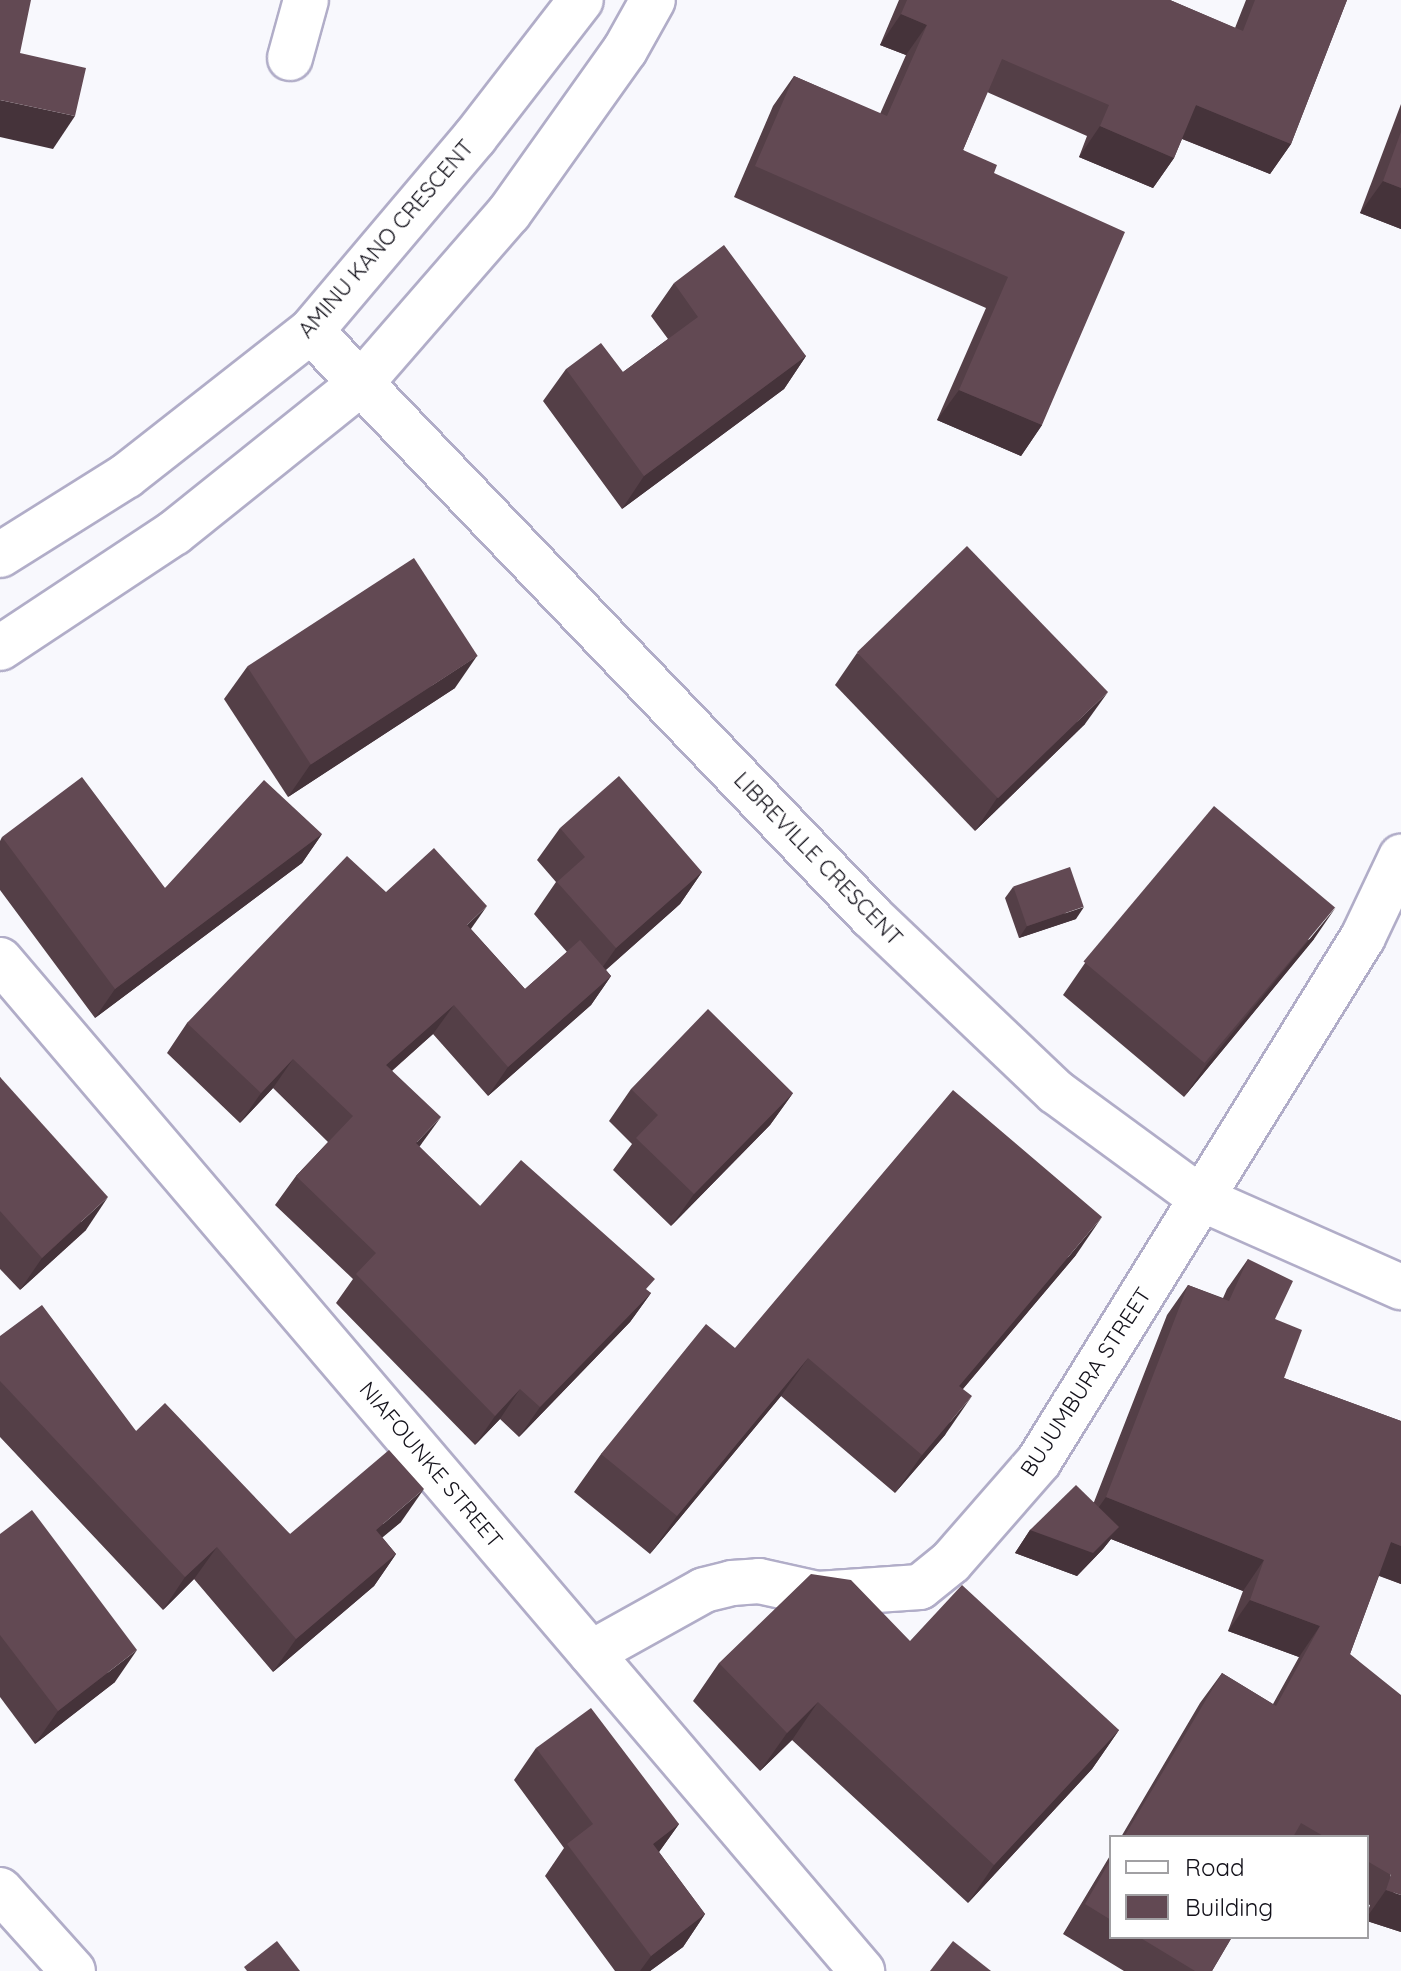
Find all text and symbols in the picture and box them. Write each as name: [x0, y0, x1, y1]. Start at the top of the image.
street label: AMINU KANO CRESCENT: [293, 135, 479, 343]
street label: LIBREVILLE CRESCENT: [728, 767, 908, 951]
street label: BUJUMBURA STREET: [1015, 1283, 1157, 1481]
street label: NIAFOUNKE STREET: [354, 1377, 508, 1553]
legend: [1109, 1835, 1369, 1939]
text: Road: [1185, 1852, 1245, 1882]
text: Building: [1185, 1892, 1273, 1922]

